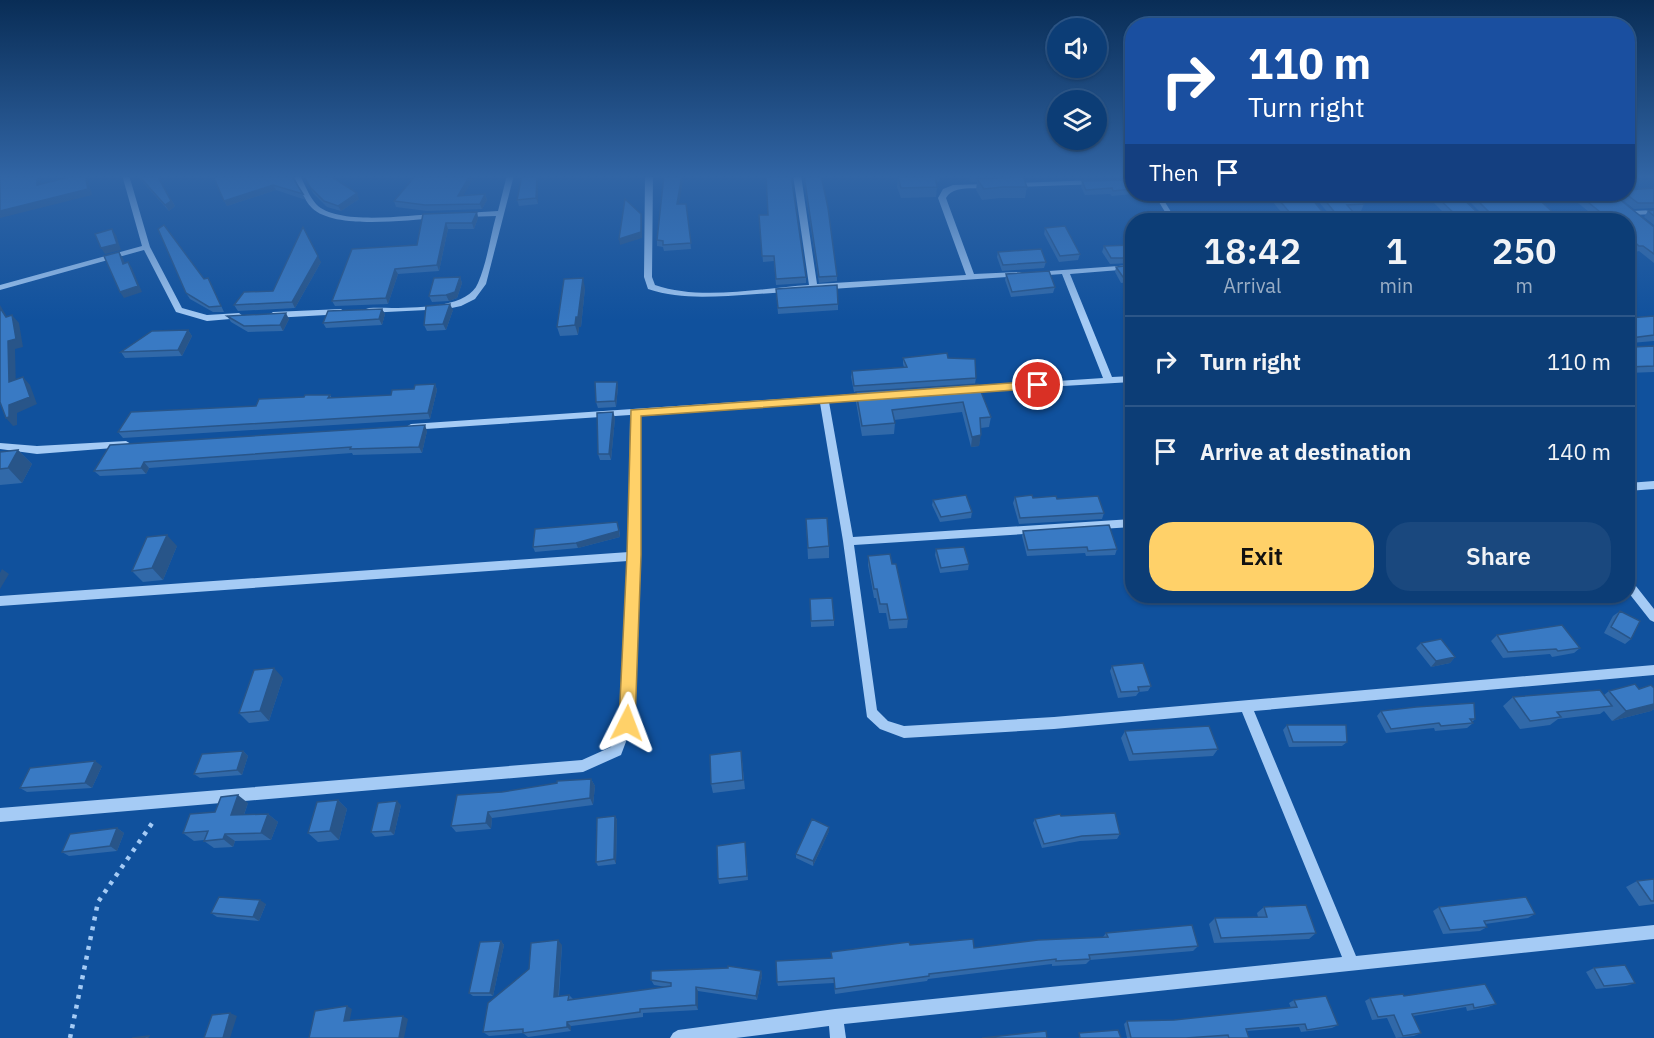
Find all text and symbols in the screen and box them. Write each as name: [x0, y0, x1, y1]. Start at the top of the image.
map controls: [1047, 18, 1107, 150]
button: sound: [1047, 18, 1107, 78]
text: 110 m: [1248, 36, 1371, 91]
icon: right: [1149, 42, 1227, 120]
text: Turn right: [1248, 89, 1365, 124]
button: layers: [1047, 90, 1107, 150]
icon: arrive: [1211, 156, 1244, 189]
text: Then: [1149, 158, 1199, 187]
text: 18:42: [1203, 227, 1301, 274]
text: 1: [1386, 227, 1407, 274]
text: 250: [1492, 227, 1557, 274]
text: Arrival: [1223, 272, 1281, 299]
text: min: [1380, 272, 1413, 299]
text: m: [1515, 272, 1533, 299]
icon: right: [1149, 345, 1182, 378]
text: Turn right: [1200, 347, 1301, 376]
text: 110 m: [1547, 347, 1611, 376]
pin: [1012, 359, 1063, 410]
icon: arrive: [1021, 368, 1054, 401]
icon: arrive: [1149, 435, 1182, 468]
text: Arrive at destination: [1200, 437, 1411, 466]
text: 140 m: [1547, 437, 1611, 466]
button: Exit: [1149, 522, 1374, 591]
button: Share: [1386, 522, 1611, 591]
position arrow: [595, 691, 659, 755]

